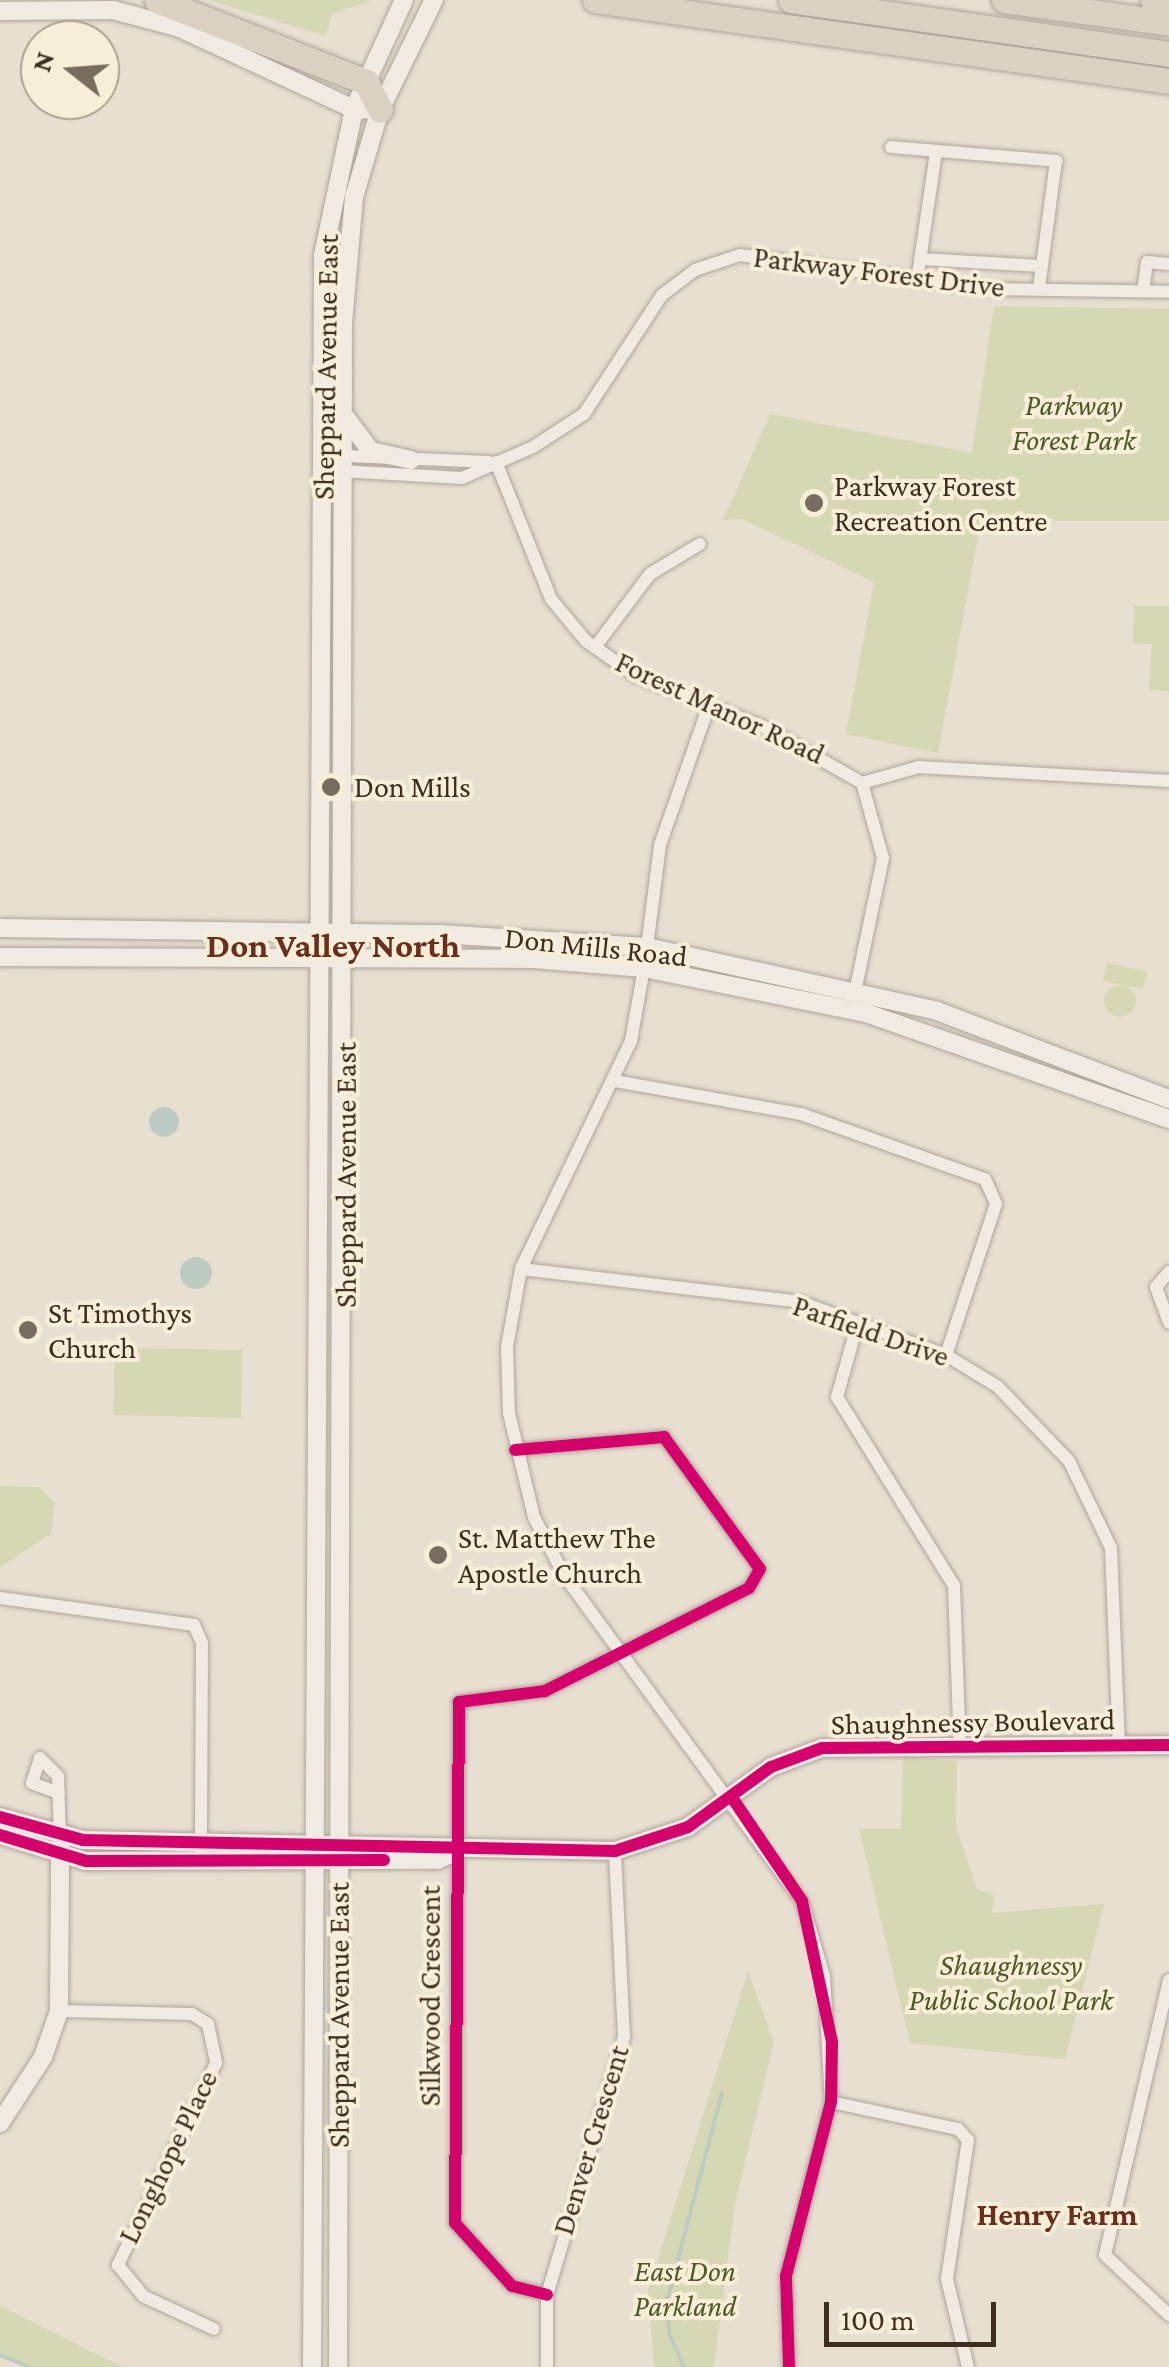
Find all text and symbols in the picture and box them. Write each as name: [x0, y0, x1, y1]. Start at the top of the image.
north arrow: [20, 20, 120, 120]
text: N: [25, 48, 60, 75]
street label: Sheppard Avenue East: [306, 234, 346, 500]
street label: Parkway Forest Drive: [751, 239, 1007, 305]
park label: Parkway Forest Park: [1012, 387, 1136, 458]
place label: Parkway Forest Recreation Centre: [834, 468, 1047, 538]
marker: Parkway Forest Recreation Centre: [803, 492, 825, 514]
street label: Forest Manor Road: [610, 644, 830, 772]
place label: Don Mills: [354, 769, 471, 805]
marker: Don Mills: [318, 774, 344, 800]
street label: Don Mills Road: [503, 920, 689, 974]
district label: Don Valley North: [206, 925, 460, 967]
street label: Sheppard Avenue East: [328, 1042, 364, 1308]
street label: Parfield Drive: [788, 1287, 954, 1375]
place label: St Timothys Church: [48, 1295, 192, 1366]
marker: St Timothys Church: [17, 1319, 39, 1341]
place label: St. Matthew The Apostle Church: [458, 1520, 656, 1590]
marker: St. Matthew The Apostle Church: [427, 1544, 449, 1566]
street label: Shaughnessy Boulevard: [831, 1702, 1115, 1742]
street label: Sheppard Avenue East: [321, 1882, 357, 2148]
street label: Silkwood Crescent: [412, 1886, 448, 2106]
park label: Shaughnessy Public School Park: [909, 1947, 1113, 2018]
street label: Denver Crescent: [545, 2041, 637, 2239]
street label: Longhope Place: [111, 2064, 225, 2250]
district label: Henry Farm: [976, 2195, 1138, 2233]
park label: East Don Parkland: [634, 2253, 736, 2324]
scale bar: [829, 2282, 1002, 2344]
text: 100 m: [841, 2303, 915, 2336]

